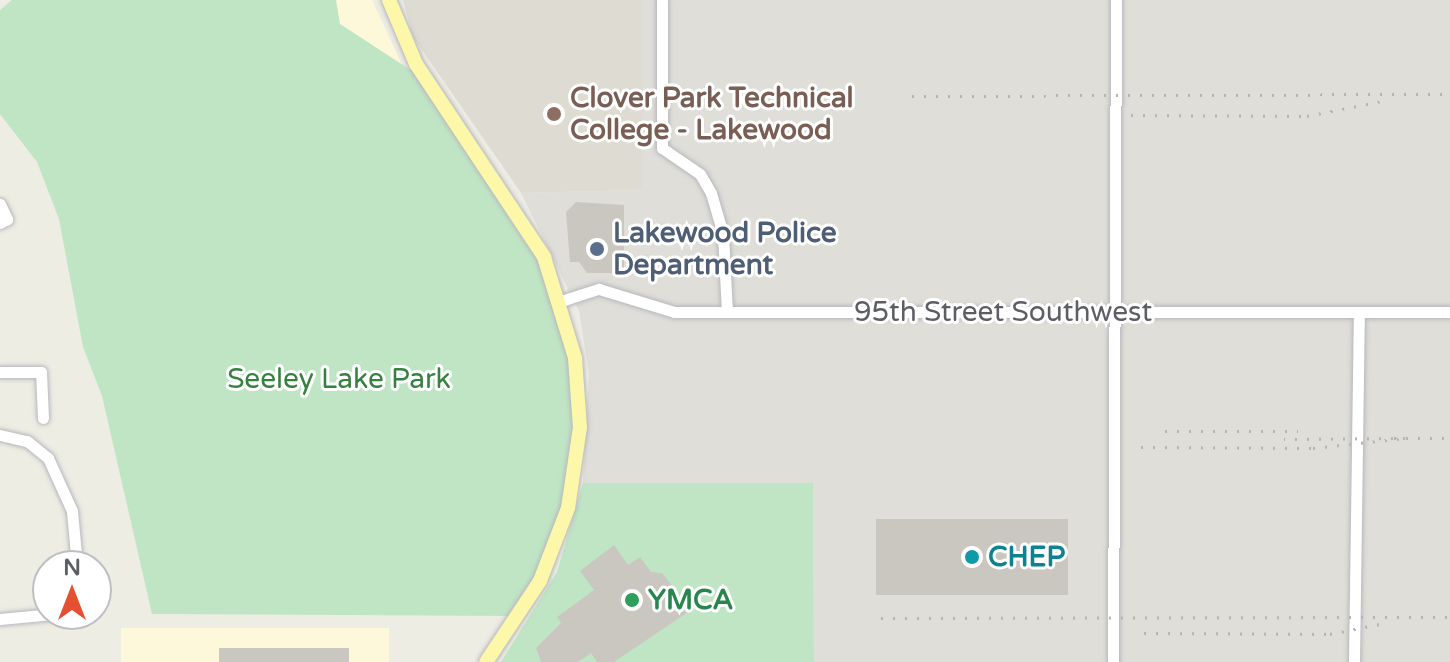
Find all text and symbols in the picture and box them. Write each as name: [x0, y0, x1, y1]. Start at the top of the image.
place label: Clover Park Technical College - Lakewood: [570, 81, 854, 147]
marker: Clover Park Technical College - Lakewood: [545, 105, 563, 123]
place label: Lakewood Police Department: [613, 216, 837, 282]
marker: Lakewood Police Department: [588, 240, 606, 258]
street label: 95th Street Southwest: [854, 295, 1152, 329]
park label: Seeley Lake Park: [227, 362, 451, 396]
place label: CHEP: [988, 540, 1065, 574]
marker: CHEP: [963, 548, 981, 566]
north arrow: [32, 550, 112, 630]
text: N: [63, 555, 81, 581]
place label: YMCA: [648, 583, 733, 617]
marker: YMCA: [623, 591, 641, 609]

